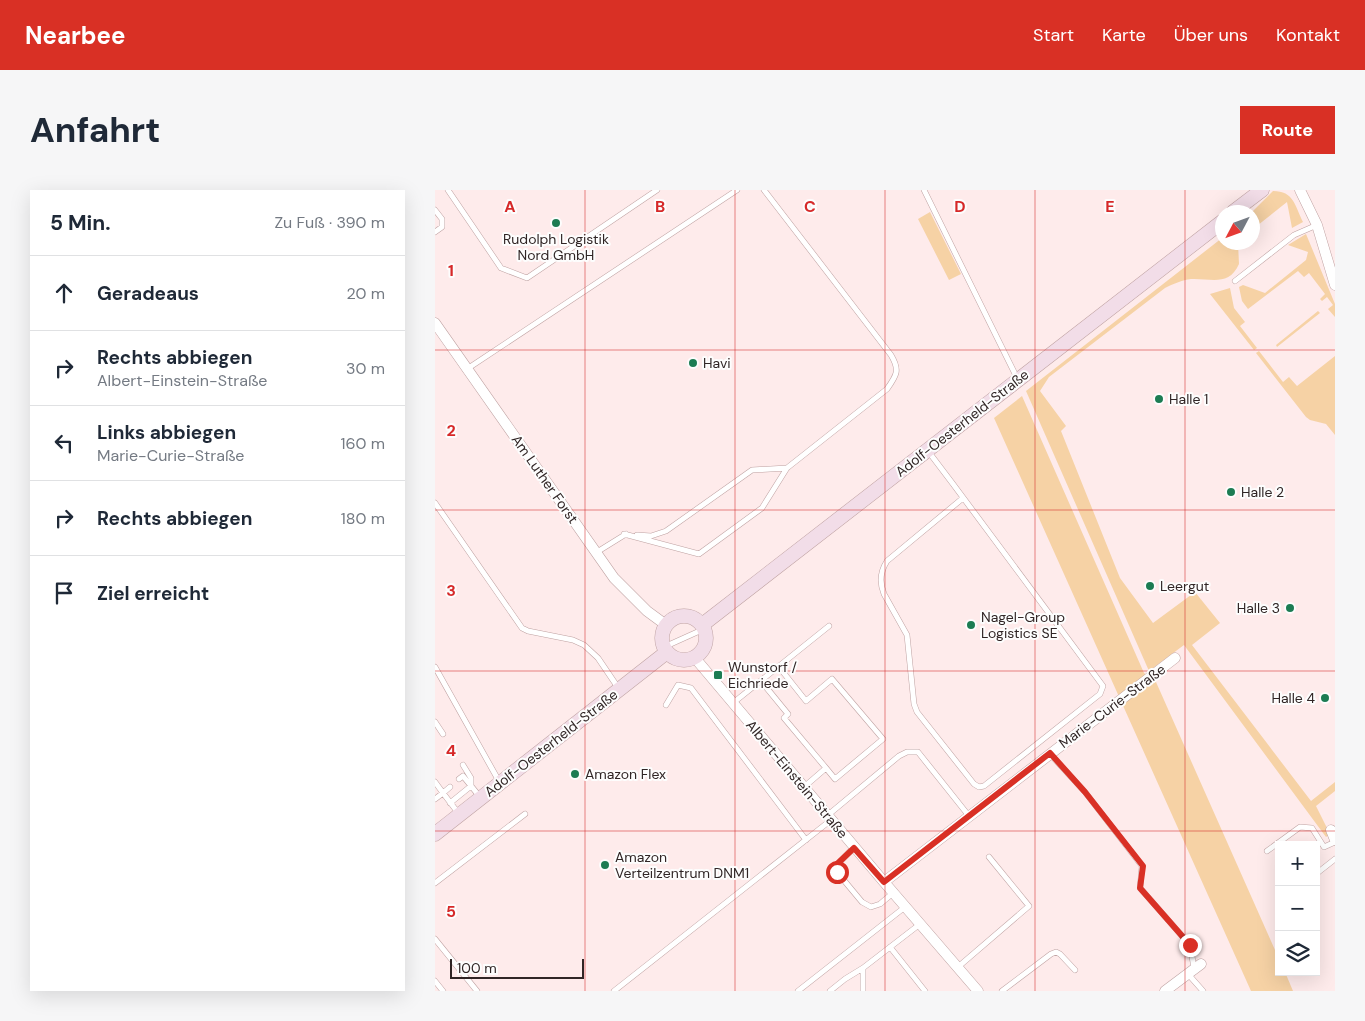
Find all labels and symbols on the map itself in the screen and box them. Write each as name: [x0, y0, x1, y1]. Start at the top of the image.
text: A: [504, 196, 516, 217]
text: B: [655, 196, 665, 217]
text: C: [804, 196, 816, 217]
text: D: [954, 196, 966, 217]
text: E: [1105, 196, 1115, 217]
north arrow: [1215, 205, 1260, 250]
marker: Rudolph Logistik Nord GmbH: [550, 217, 562, 229]
place label: Rudolph Logistik Nord GmbH: [503, 230, 609, 264]
text: 1: [448, 260, 454, 281]
place label: Havi: [703, 354, 731, 372]
marker: Havi: [687, 357, 699, 369]
street label: Adolf-Oesterheld-Straße: [892, 365, 1032, 481]
place label: Halle 1: [1169, 390, 1208, 408]
marker: Halle 1: [1153, 393, 1165, 405]
text: 2: [446, 420, 456, 441]
street label: Am Luther Forst: [508, 431, 582, 527]
place label: Halle 2: [1241, 483, 1284, 501]
marker: Halle 2: [1225, 486, 1237, 498]
place label: Leergut: [1160, 577, 1209, 595]
text: 3: [446, 580, 456, 601]
marker: Leergut: [1144, 580, 1156, 592]
place label: Halle 3: [1237, 599, 1280, 617]
marker: Halle 3: [1284, 602, 1296, 614]
place label: Nagel-Group Logistics SE: [981, 608, 1065, 642]
marker: Nagel-Group Logistics SE: [965, 619, 977, 631]
place label: Wunstorf / Eichriede: [728, 658, 797, 692]
street label: Marie-Curie-Straße: [1055, 660, 1169, 752]
marker: Wunstorf / Eichriede: [712, 669, 724, 681]
street label: Adolf-Oesterheld-Straße: [481, 685, 621, 801]
place label: Halle 4: [1271, 689, 1315, 707]
marker: Halle 4: [1319, 692, 1331, 704]
street label: Albert-Einstein-Straße: [742, 716, 852, 842]
text: 4: [446, 740, 456, 761]
place label: Amazon Flex: [585, 765, 666, 783]
marker: Amazon Flex: [569, 768, 581, 780]
place label: Amazon Verteilzentrum DNM1: [615, 848, 749, 882]
marker: Amazon Verteilzentrum DNM1: [599, 859, 611, 871]
route start: [826, 861, 849, 884]
text: 5: [446, 901, 456, 922]
route end: [1179, 934, 1202, 957]
scale bar: [450, 956, 584, 979]

